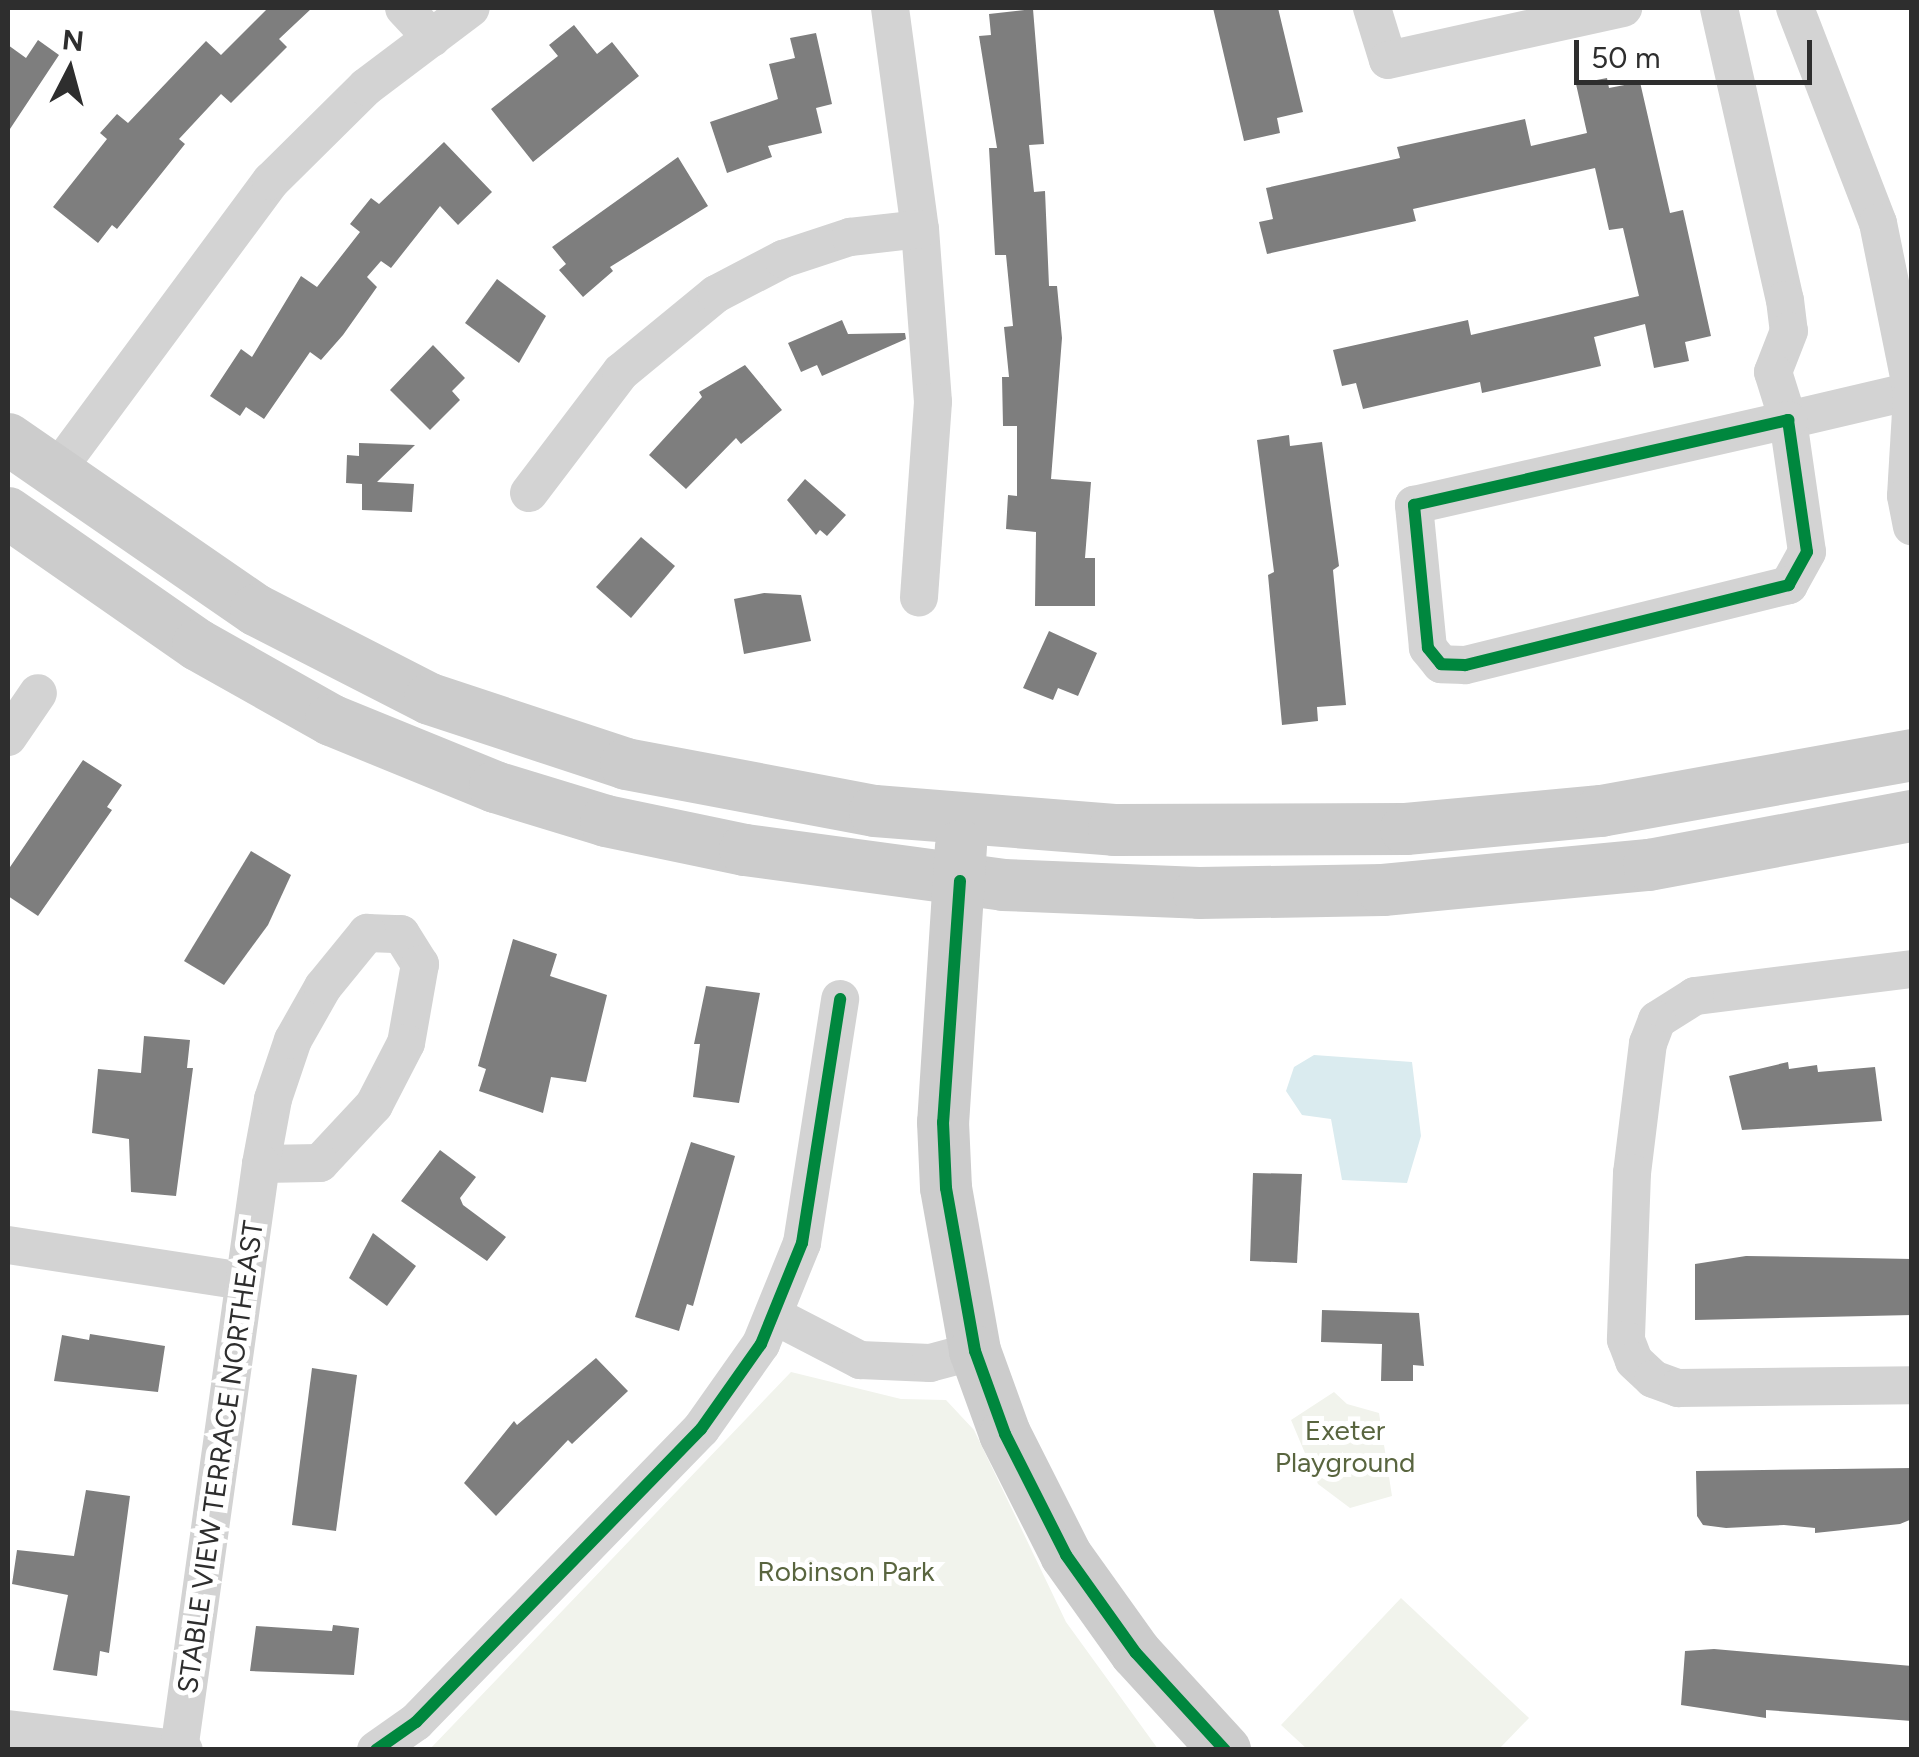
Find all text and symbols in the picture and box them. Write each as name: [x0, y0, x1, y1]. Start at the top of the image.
north arrow: [20, 20, 120, 120]
scale bar: [1579, 20, 1816, 82]
text: N: [61, 22, 86, 58]
text: 50 m: [1591, 39, 1660, 76]
street label: STABLE VIEW TERRACE NORTHEAST: [170, 1219, 270, 1695]
park label: Exeter Playground: [1275, 1413, 1415, 1479]
park label: Robinson Park: [757, 1554, 935, 1588]

